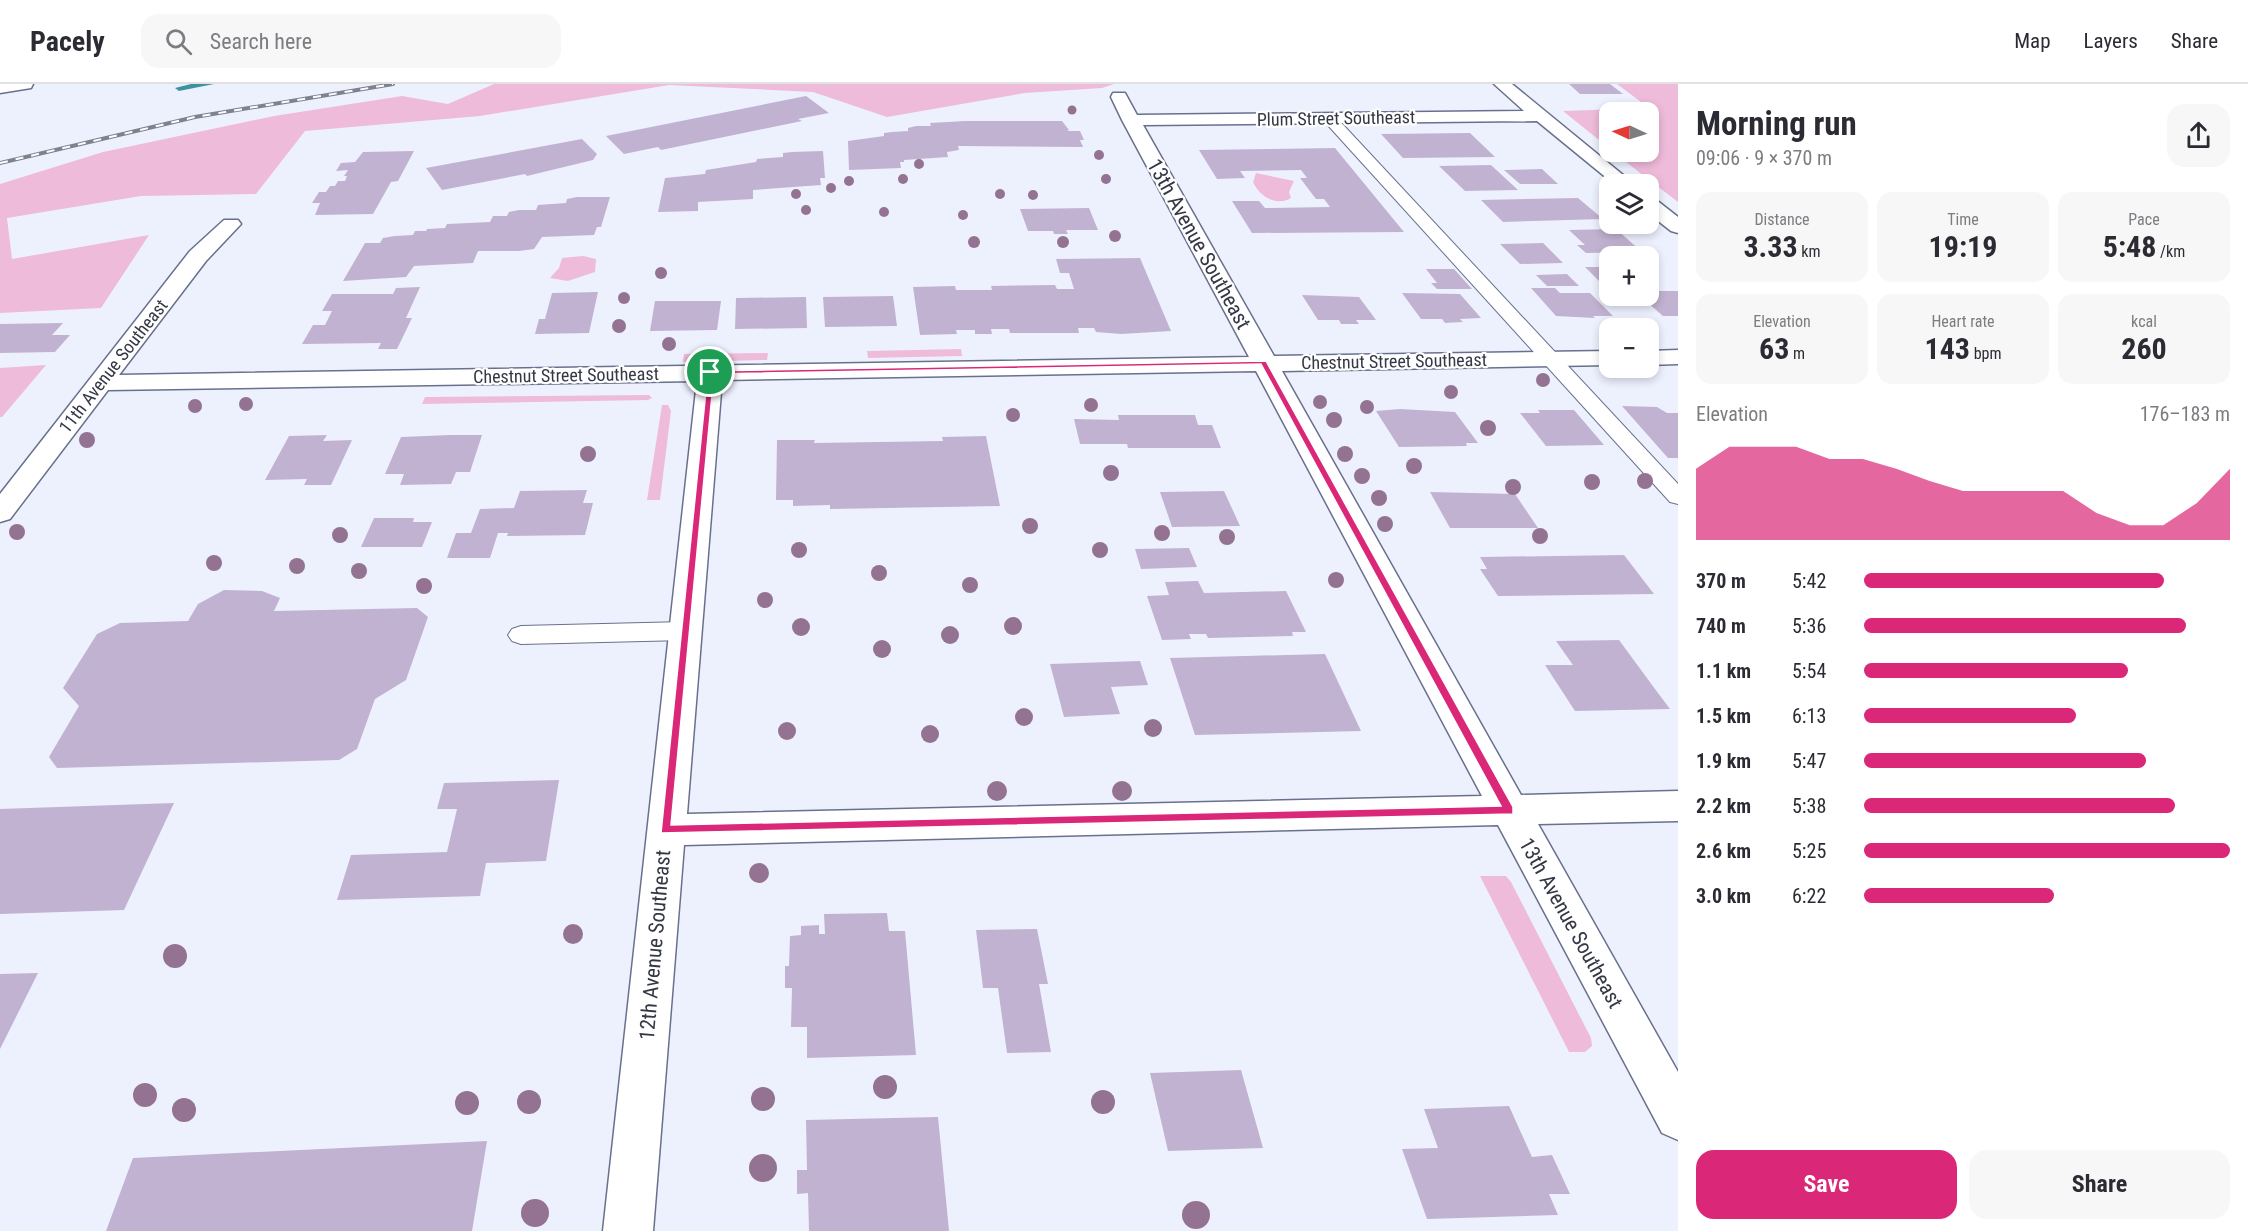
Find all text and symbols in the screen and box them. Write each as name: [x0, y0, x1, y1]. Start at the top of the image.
search box: [141, 14, 561, 68]
text: Pacely: [30, 25, 105, 58]
icon: search: [162, 25, 195, 58]
text: Search here: [210, 29, 312, 54]
text: Map: [2014, 29, 2051, 53]
text: Layers: [2084, 29, 2138, 53]
text: Share: [2171, 29, 2218, 53]
north arrow: [1599, 102, 1659, 162]
map controls: [1599, 102, 1659, 378]
text: Morning run: [1696, 104, 1857, 143]
button: share: [2167, 104, 2230, 167]
street label: Plum Street Southeast: [1257, 106, 1415, 130]
text: 09:06 · 9 × 370 m: [1696, 146, 1832, 170]
street label: 13th Avenue Southeast: [1142, 155, 1256, 333]
button: layers: [1599, 174, 1659, 234]
text: Distance: [1754, 210, 1810, 229]
text: Time: [1947, 210, 1979, 229]
text: Pace: [2128, 210, 2160, 229]
text: 3.33: [1743, 229, 1798, 264]
text: 19:19: [1929, 229, 1997, 264]
text: 5:48: [2103, 229, 2156, 264]
text: km: [1798, 242, 1821, 261]
text: /km: [2156, 242, 2185, 261]
button: +: [1599, 246, 1659, 306]
street label: 11th Avenue Southeast: [54, 295, 172, 437]
text: Elevation: [1753, 312, 1811, 331]
text: Heart rate: [1931, 312, 1995, 331]
text: kcal: [2131, 312, 2157, 331]
button: −: [1599, 318, 1659, 378]
text: 63: [1759, 331, 1789, 366]
text: 143: [1925, 331, 1970, 366]
text: 260: [2121, 331, 2167, 366]
text: m: [1789, 344, 1805, 363]
text: bpm: [1970, 344, 2001, 363]
pin: [684, 346, 735, 397]
street label: Chestnut Street Southeast: [1301, 349, 1487, 373]
icon: arrive: [693, 355, 726, 388]
street label: Chestnut Street Southeast: [473, 363, 659, 387]
text: Elevation: [1696, 402, 1768, 426]
text: 176–183 m: [2140, 402, 2230, 426]
text: 370 m: [1696, 569, 1746, 593]
text: 5:42: [1792, 569, 1826, 593]
text: 740 m: [1696, 614, 1746, 638]
text: 5:36: [1792, 614, 1826, 638]
text: 1.1 km: [1696, 659, 1751, 683]
text: 5:54: [1792, 659, 1826, 683]
text: 1.5 km: [1696, 704, 1751, 728]
text: 6:13: [1792, 704, 1826, 728]
text: 1.9 km: [1696, 749, 1751, 773]
text: 5:47: [1792, 749, 1826, 773]
text: 2.2 km: [1696, 794, 1751, 818]
text: 5:38: [1792, 794, 1826, 818]
street label: 13th Avenue Southeast: [1514, 834, 1628, 1012]
text: 2.6 km: [1696, 839, 1751, 863]
text: 5:25: [1792, 839, 1826, 863]
street label: 12th Avenue Southeast: [635, 849, 675, 1041]
text: 3.0 km: [1696, 884, 1751, 908]
text: 6:22: [1792, 884, 1826, 908]
button: Save: [1696, 1150, 1957, 1219]
button: Share: [1969, 1150, 2230, 1219]

